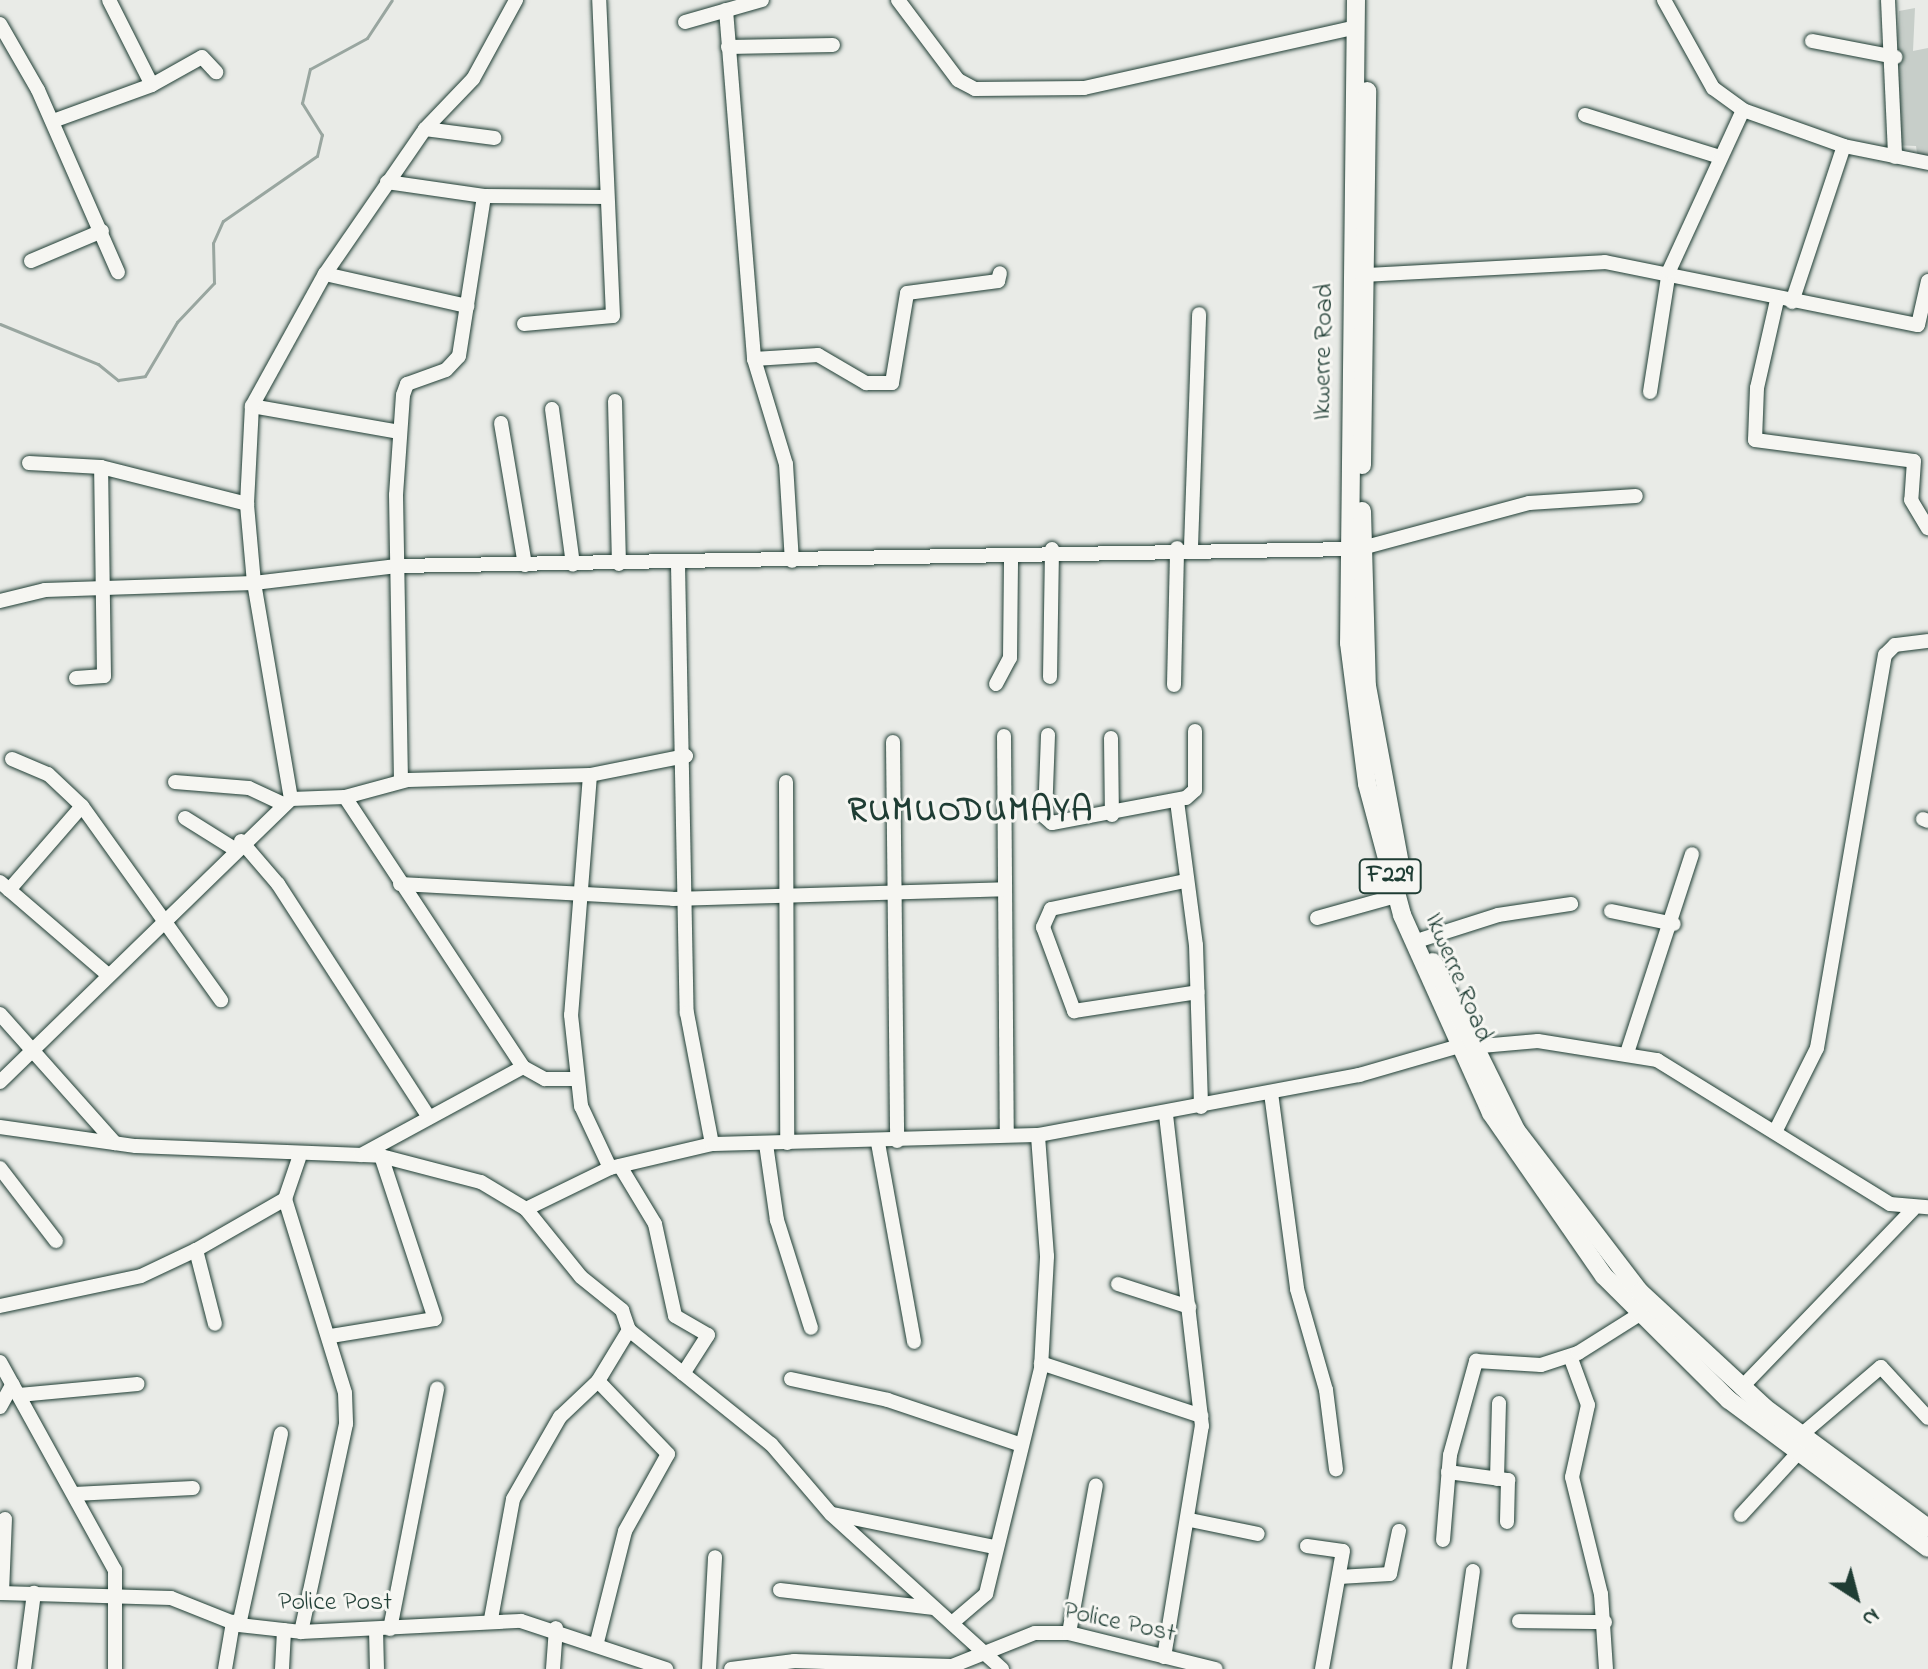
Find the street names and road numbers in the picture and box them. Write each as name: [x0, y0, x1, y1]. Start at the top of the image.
street label: Ikwerre Road: [1308, 283, 1342, 421]
road number: F229: [1358, 856, 1422, 896]
street label: Ikwerre Road: [1416, 909, 1498, 1047]
street label: Police Post: [278, 1588, 392, 1620]
street label: Police Post: [1060, 1597, 1178, 1651]

